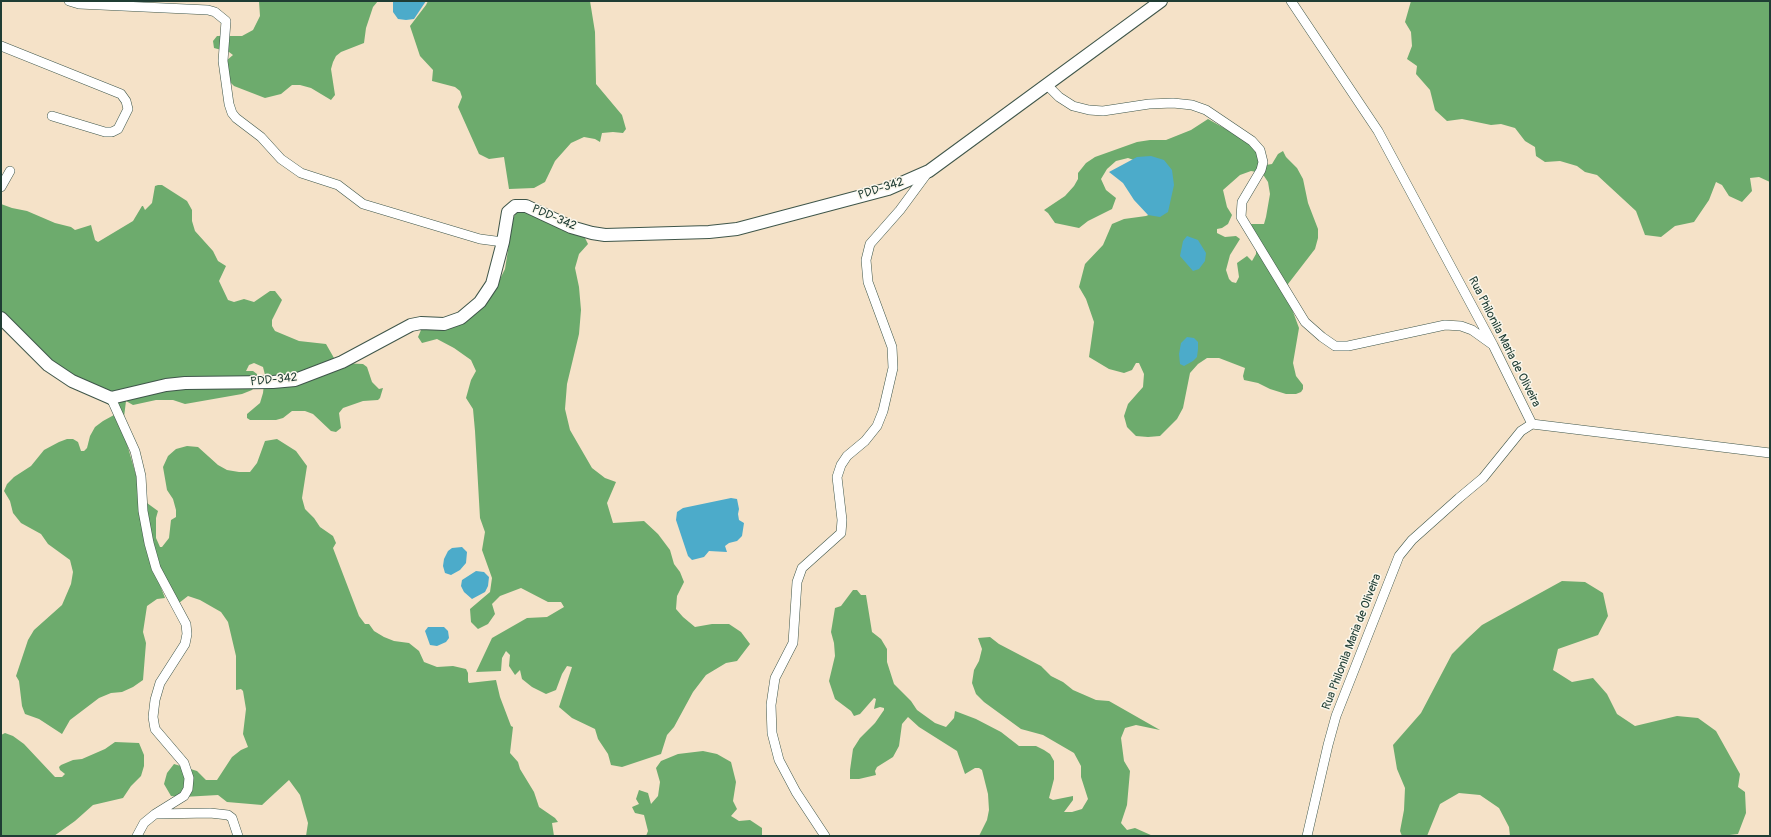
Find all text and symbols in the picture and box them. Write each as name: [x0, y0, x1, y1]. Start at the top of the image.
street label: PDD-342: [856, 175, 906, 203]
street label: PDD-342: [529, 202, 579, 234]
street label: Rua Philonila Maria de Oliveira: [1465, 274, 1543, 410]
street label: PDD-342: [250, 370, 298, 390]
street label: Rua Philonila Maria de Oliveira: [1319, 572, 1385, 712]

